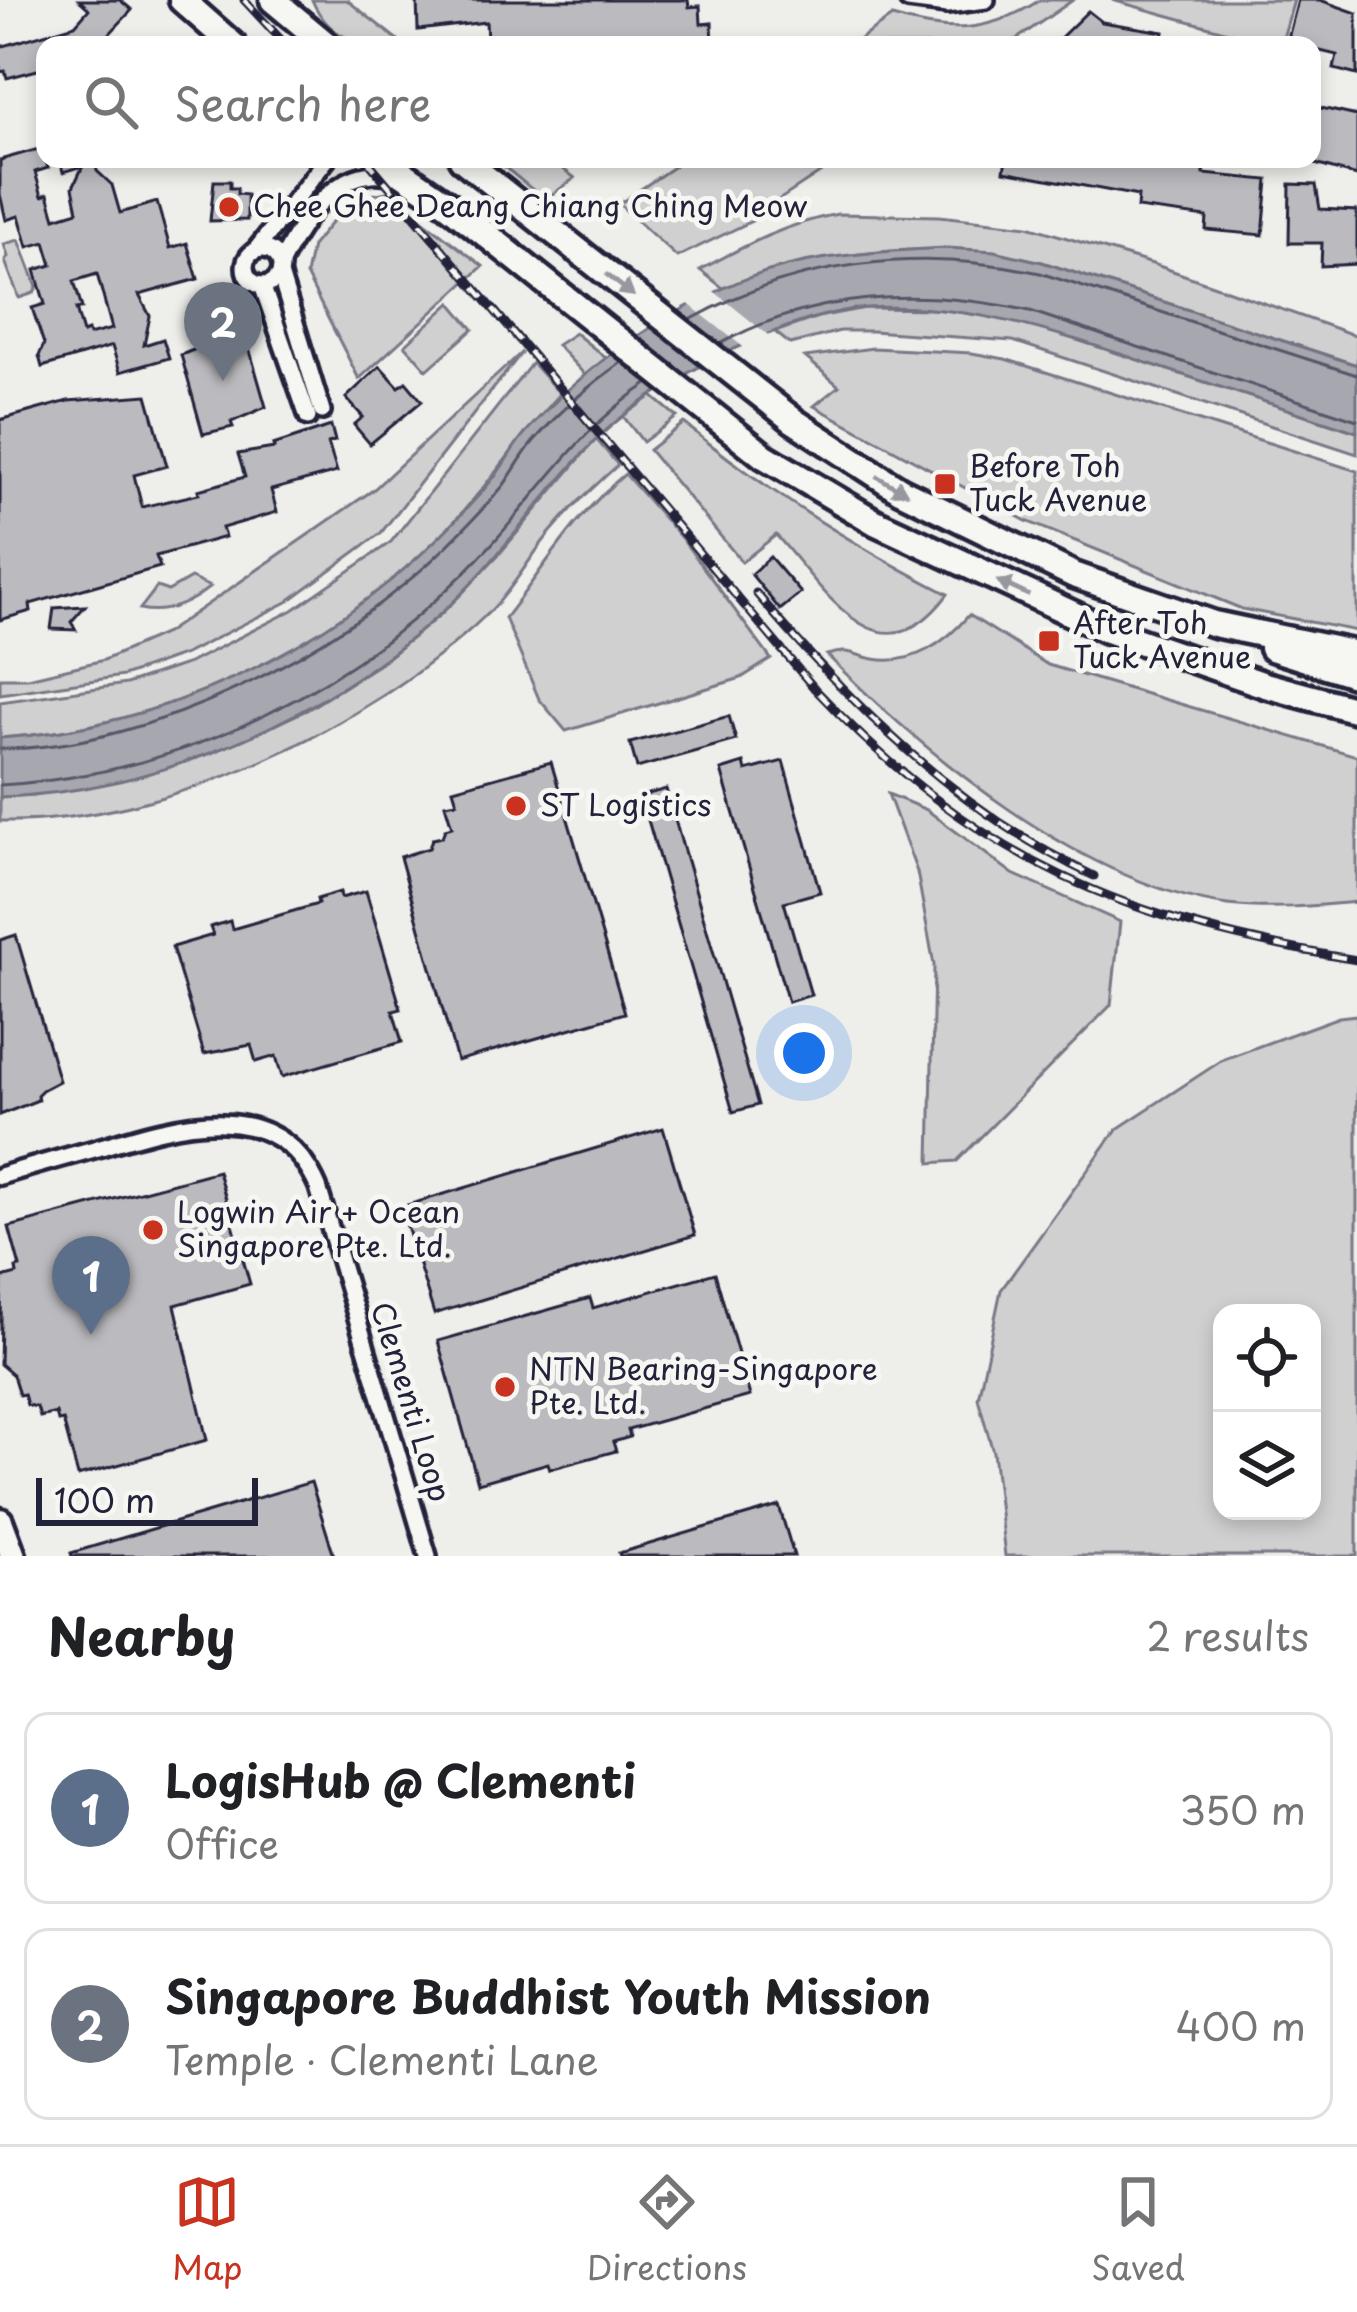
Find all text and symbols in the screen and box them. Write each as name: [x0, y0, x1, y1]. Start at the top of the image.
search box: [36, 36, 1321, 168]
text: Search here: [174, 68, 431, 136]
icon: search: [78, 69, 144, 135]
place label: Chee Ghee Deang Chiang Ching Meow: [253, 182, 808, 227]
marker: Chee Ghee Deang Chiang Ching Meow: [216, 194, 242, 220]
one-way arrow: [604, 273, 635, 297]
pin: 2: [184, 282, 262, 381]
place label: Before Toh Tuck Avenue: [969, 442, 1147, 521]
marker: Before Toh Tuck Avenue: [932, 471, 958, 497]
one-way arrow: [876, 474, 909, 495]
one-way arrow: [995, 578, 1030, 598]
place label: After Toh Tuck Avenue: [1073, 599, 1251, 678]
marker: After Toh Tuck Avenue: [1036, 628, 1062, 654]
place label: ST Logistics: [540, 781, 711, 826]
marker: ST Logistics: [503, 793, 529, 819]
your location: [774, 1023, 834, 1083]
place label: Logwin Air + Ocean Singapore Pte. Ltd.: [177, 1188, 460, 1267]
marker: Logwin Air + Ocean Singapore Pte. Ltd.: [140, 1217, 166, 1243]
pin: 1: [52, 1236, 130, 1335]
street label: Clementi Loop: [361, 1296, 464, 1507]
map controls: [1213, 1304, 1321, 1520]
button: locate: [1213, 1304, 1321, 1412]
place label: NTN Bearing-Singapore Pte. Ltd.: [529, 1345, 878, 1424]
marker: NTN Bearing-Singapore Pte. Ltd.: [492, 1374, 518, 1400]
button: layers: [1213, 1412, 1321, 1520]
scale bar: [36, 1472, 258, 1525]
text: 100 m: [54, 1474, 155, 1524]
text: Nearby: [48, 1596, 235, 1673]
text: 2 results: [1147, 1605, 1309, 1664]
text: LogisHub @ Clementi: [165, 1745, 636, 1813]
text: 1: [81, 1779, 99, 1838]
text: 350 m: [1179, 1779, 1306, 1838]
text: Office: [165, 1813, 279, 1872]
text: Singapore Buddhist Youth Mission: [165, 1961, 931, 2029]
text: 2: [76, 1995, 104, 2054]
text: 400 m: [1176, 1995, 1306, 2054]
text: Temple · Clementi Lane: [165, 2029, 599, 2088]
tab: Map: [172, 2169, 243, 2291]
tab: Directions: [587, 2169, 747, 2291]
tab: Saved: [1091, 2169, 1185, 2291]

